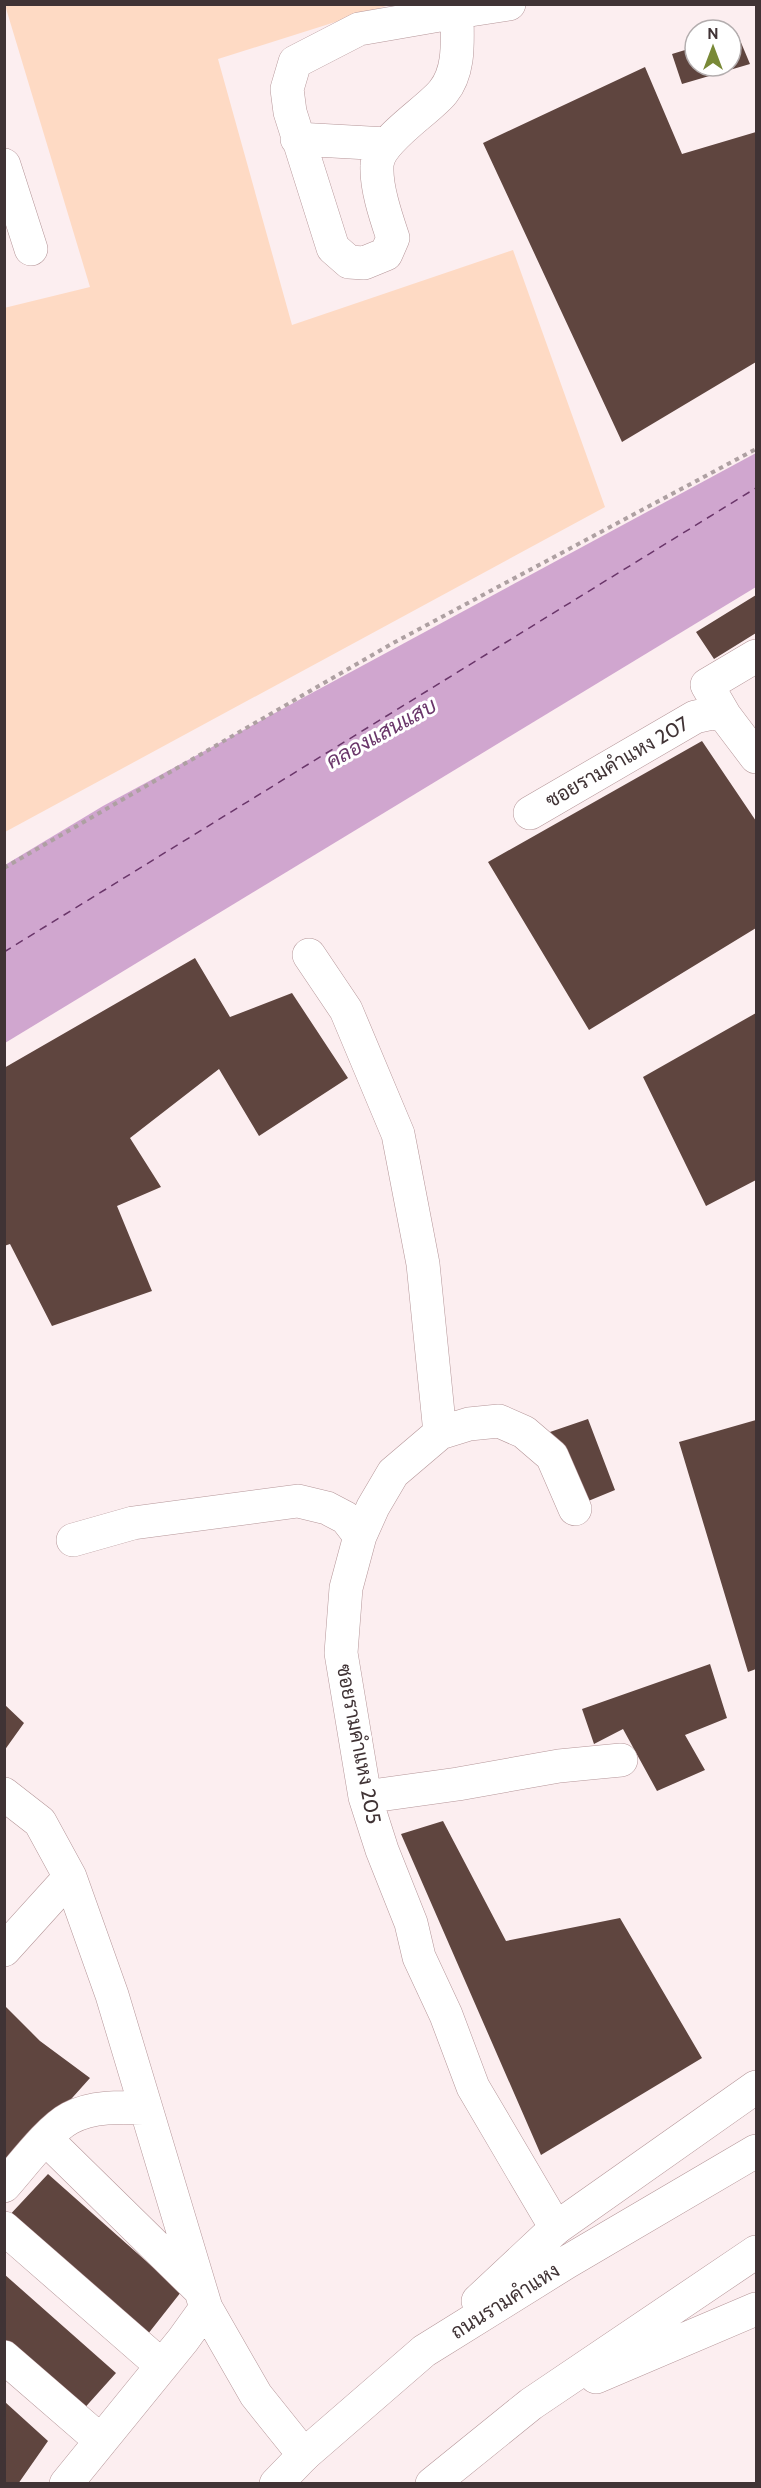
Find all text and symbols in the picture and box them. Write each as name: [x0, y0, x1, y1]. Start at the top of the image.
north arrow: [683, 18, 743, 78]
text: N: [707, 24, 719, 43]
water label: คลองแสนแสบ: [321, 692, 441, 774]
street label: ซอยรามคำแหง 207: [541, 711, 693, 813]
street label: ซอยรามคำแหง 205: [332, 1662, 386, 1826]
street label: ถนนรามคำแหง: [446, 2258, 564, 2344]

